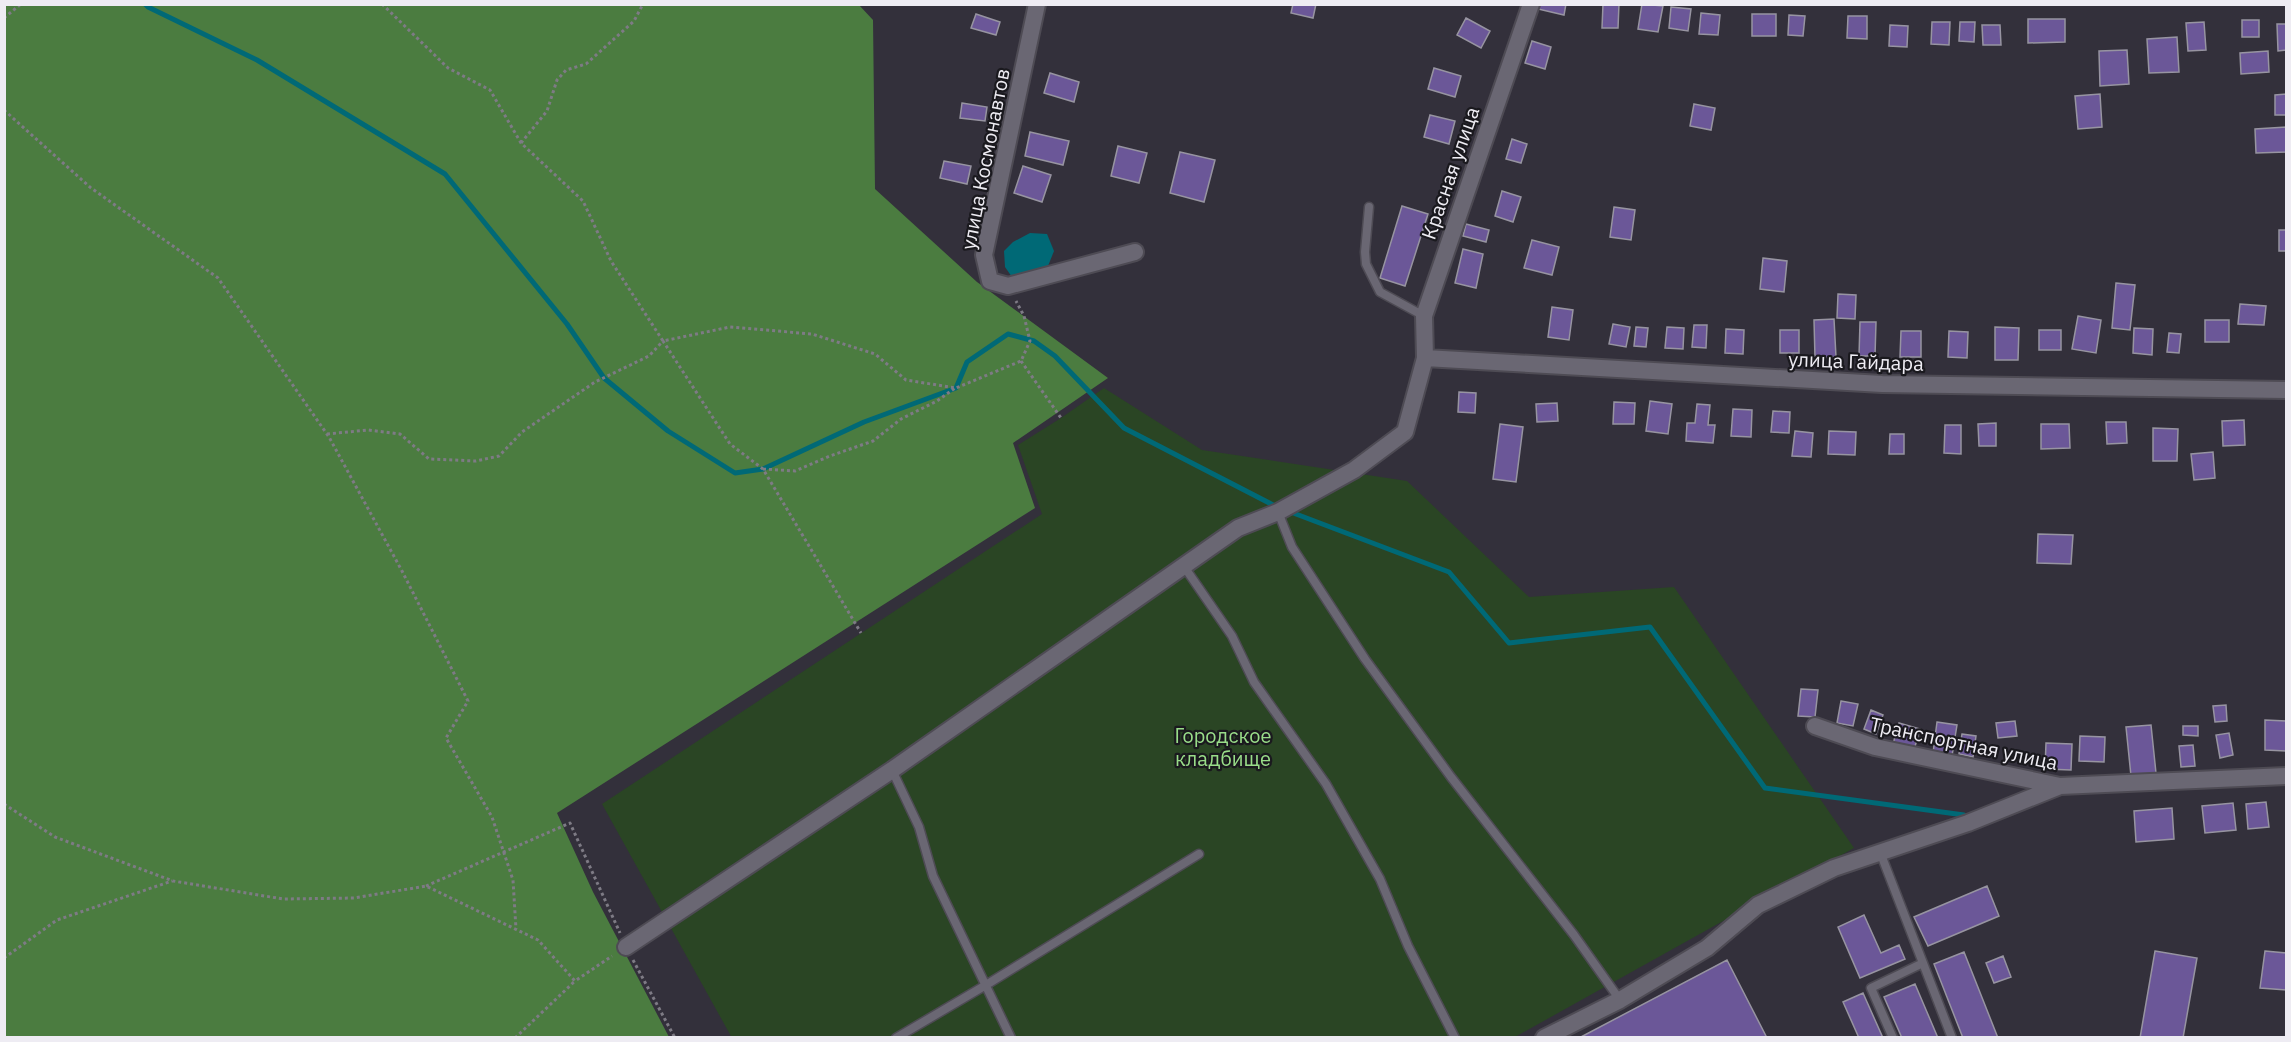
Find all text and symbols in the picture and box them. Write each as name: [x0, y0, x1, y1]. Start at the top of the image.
street label: улица Космонавтов: [954, 66, 1016, 252]
street label: Красная улица: [1415, 103, 1485, 243]
street label: улица Гайдара: [1788, 345, 1925, 377]
street label: Транспортная улица: [1868, 710, 2061, 776]
park label: Городское кладбище: [1175, 722, 1271, 772]

